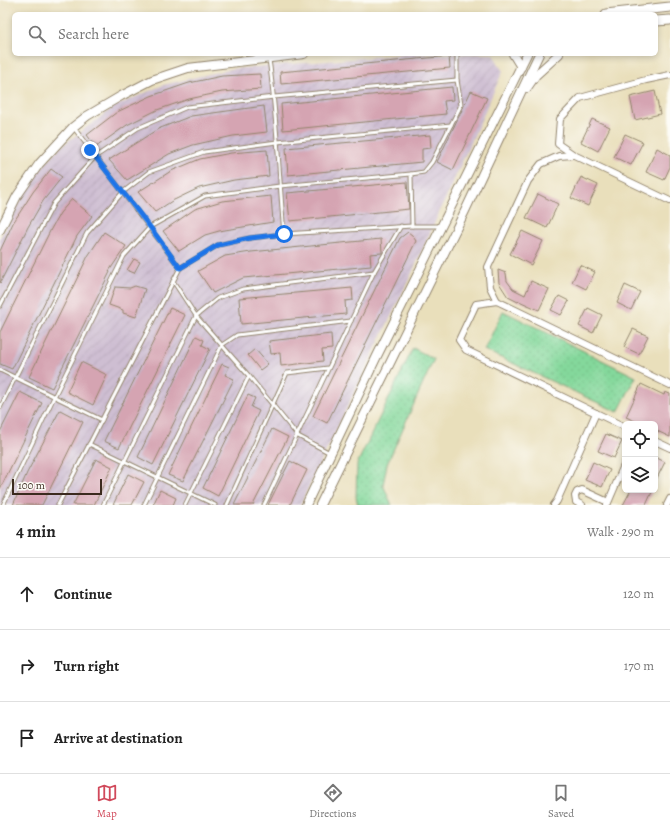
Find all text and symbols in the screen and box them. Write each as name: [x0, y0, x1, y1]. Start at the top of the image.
search box: [12, 12, 658, 56]
icon: search: [26, 23, 48, 45]
text: Search here: [58, 24, 129, 44]
route end: [81, 141, 99, 159]
route start: [275, 225, 293, 243]
map controls: [622, 421, 658, 493]
button: locate: [622, 421, 658, 457]
button: layers: [622, 457, 658, 493]
scale bar: [12, 477, 102, 496]
text: 100 m: [18, 478, 45, 493]
text: 4 min: [16, 520, 56, 543]
text: Walk · 290 m: [587, 523, 654, 540]
icon: ahead: [16, 583, 38, 605]
text: Continue: [54, 584, 112, 604]
text: 120 m: [623, 585, 654, 602]
icon: right: [16, 655, 38, 677]
text: Turn right: [54, 656, 119, 676]
text: 170 m: [624, 657, 654, 674]
icon: arrive: [16, 727, 38, 749]
text: Arrive at destination: [54, 728, 183, 748]
tab: Map: [96, 782, 118, 821]
tab: Directions: [309, 782, 357, 821]
tab: Saved: [548, 782, 574, 821]

